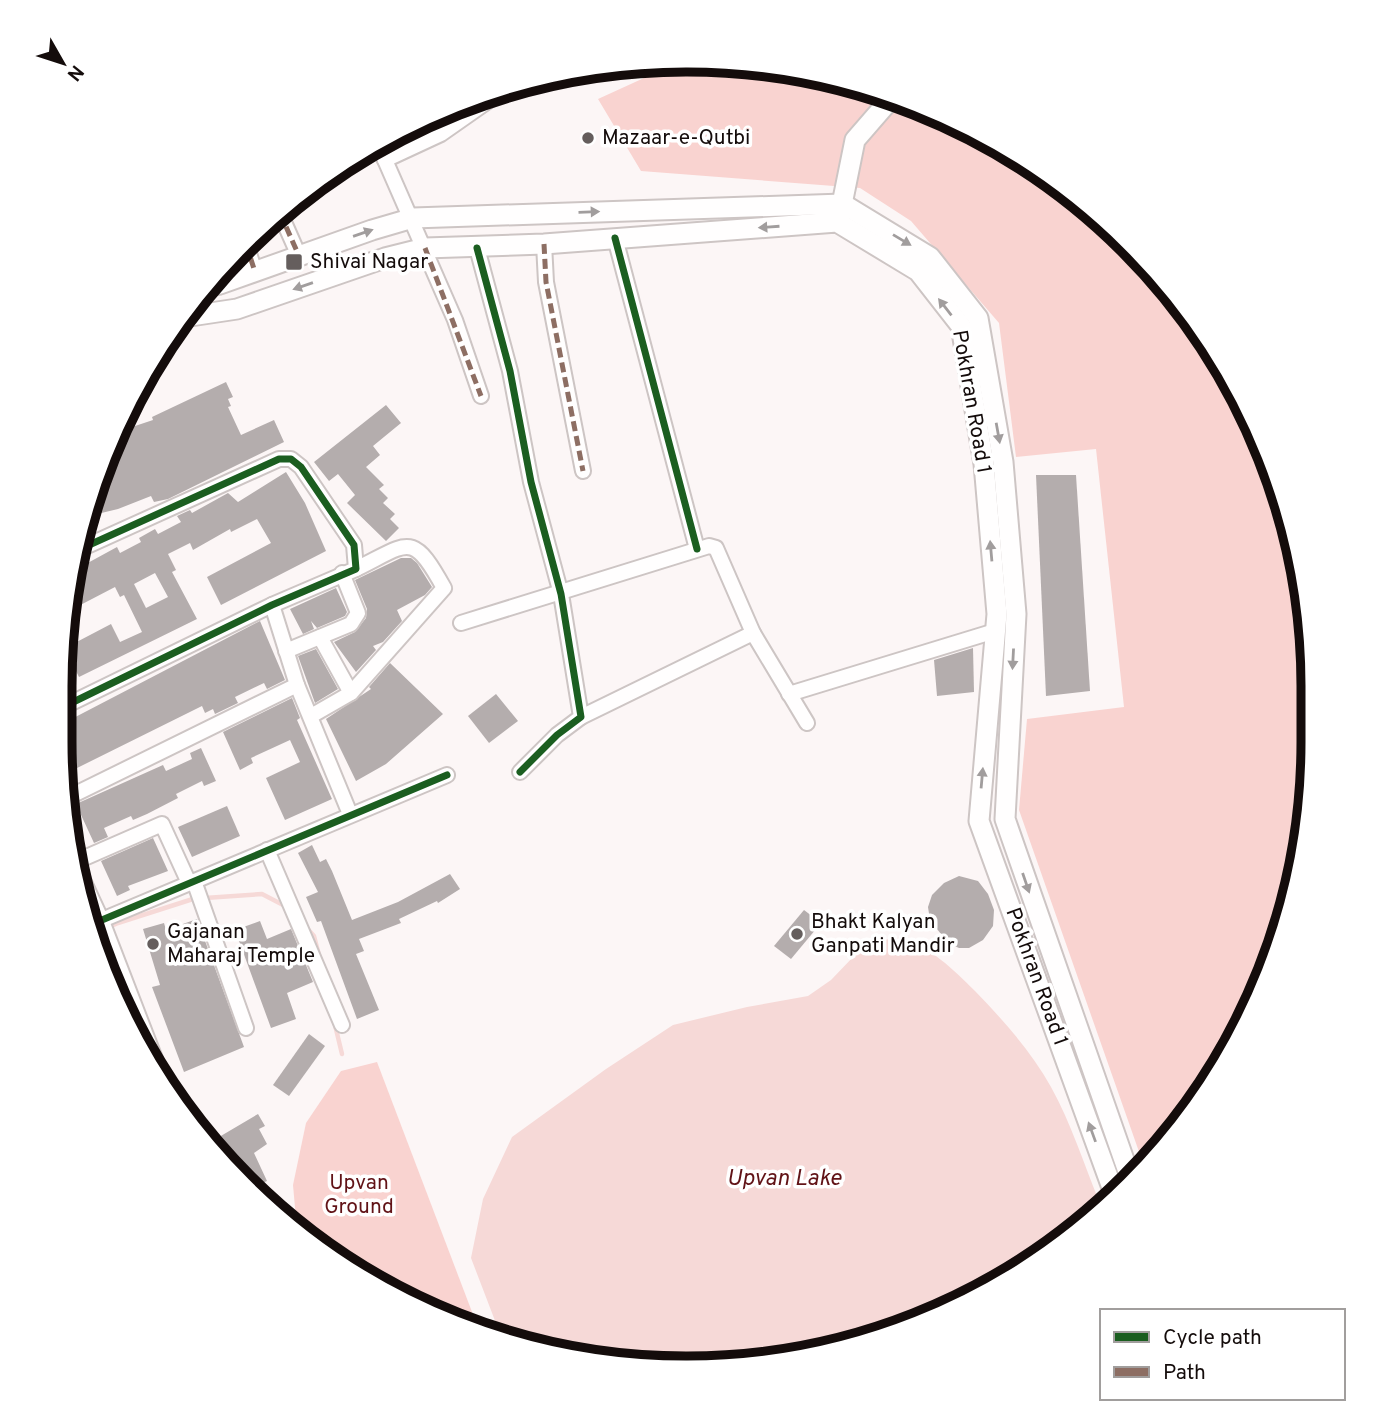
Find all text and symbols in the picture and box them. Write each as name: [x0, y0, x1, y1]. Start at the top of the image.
north arrow: [28, 28, 98, 98]
text: N: [61, 60, 88, 85]
place label: Mazaar-e-Qutbi: [602, 125, 750, 152]
marker: Mazaar-e-Qutbi: [580, 130, 596, 146]
one-way arrow: [578, 206, 600, 218]
one-way arrow: [758, 222, 780, 233]
one-way arrow: [353, 227, 374, 238]
one-way arrow: [892, 233, 911, 246]
place label: Shivai Nagar: [310, 249, 428, 276]
marker: Shivai Nagar: [284, 252, 304, 272]
one-way arrow: [293, 281, 314, 292]
one-way arrow: [938, 298, 953, 316]
street label: Pokhran Road 1: [945, 328, 997, 476]
one-way arrow: [993, 422, 1004, 444]
one-way arrow: [985, 540, 996, 562]
one-way arrow: [1007, 648, 1018, 670]
one-way arrow: [977, 767, 988, 789]
one-way arrow: [1021, 873, 1032, 894]
street label: Pokhran Road 1: [998, 904, 1074, 1050]
place label: Bhakt Kalyan Ganpati Mandir: [811, 909, 955, 960]
place label: Gajanan Maharaj Temple: [167, 919, 315, 970]
marker: Bhakt Kalyan Ganpati Mandir: [789, 926, 805, 942]
marker: Gajanan Maharaj Temple: [145, 936, 161, 952]
one-way arrow: [1086, 1122, 1097, 1143]
water label: Upvan Lake: [727, 1165, 843, 1194]
park label: Upvan Ground: [324, 1170, 394, 1221]
legend: [1100, 1309, 1345, 1400]
text: Cycle path: [1163, 1325, 1262, 1352]
text: Path: [1163, 1360, 1206, 1387]

